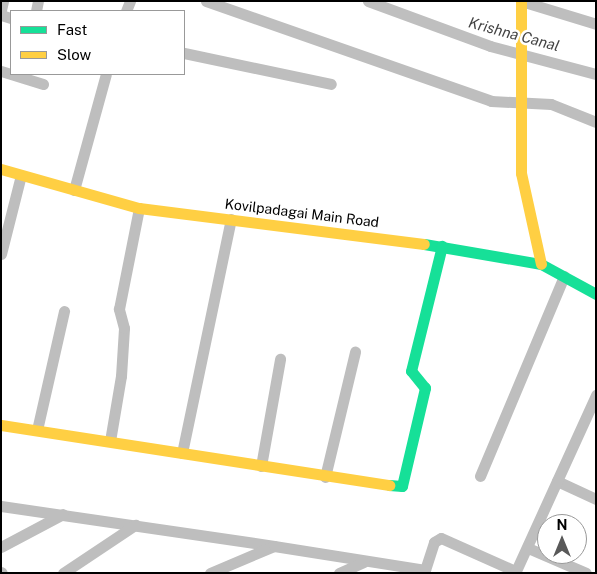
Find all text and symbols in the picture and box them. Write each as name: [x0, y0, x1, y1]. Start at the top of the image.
legend: [10, 10, 185, 75]
water label: Krishna Canal: [466, 13, 562, 55]
text: Fast: [57, 21, 87, 38]
text: Slow: [57, 46, 91, 63]
street label: Kovilpadagai Main Road: [224, 195, 380, 231]
north arrow: [537, 514, 587, 564]
text: N: [557, 517, 567, 533]

